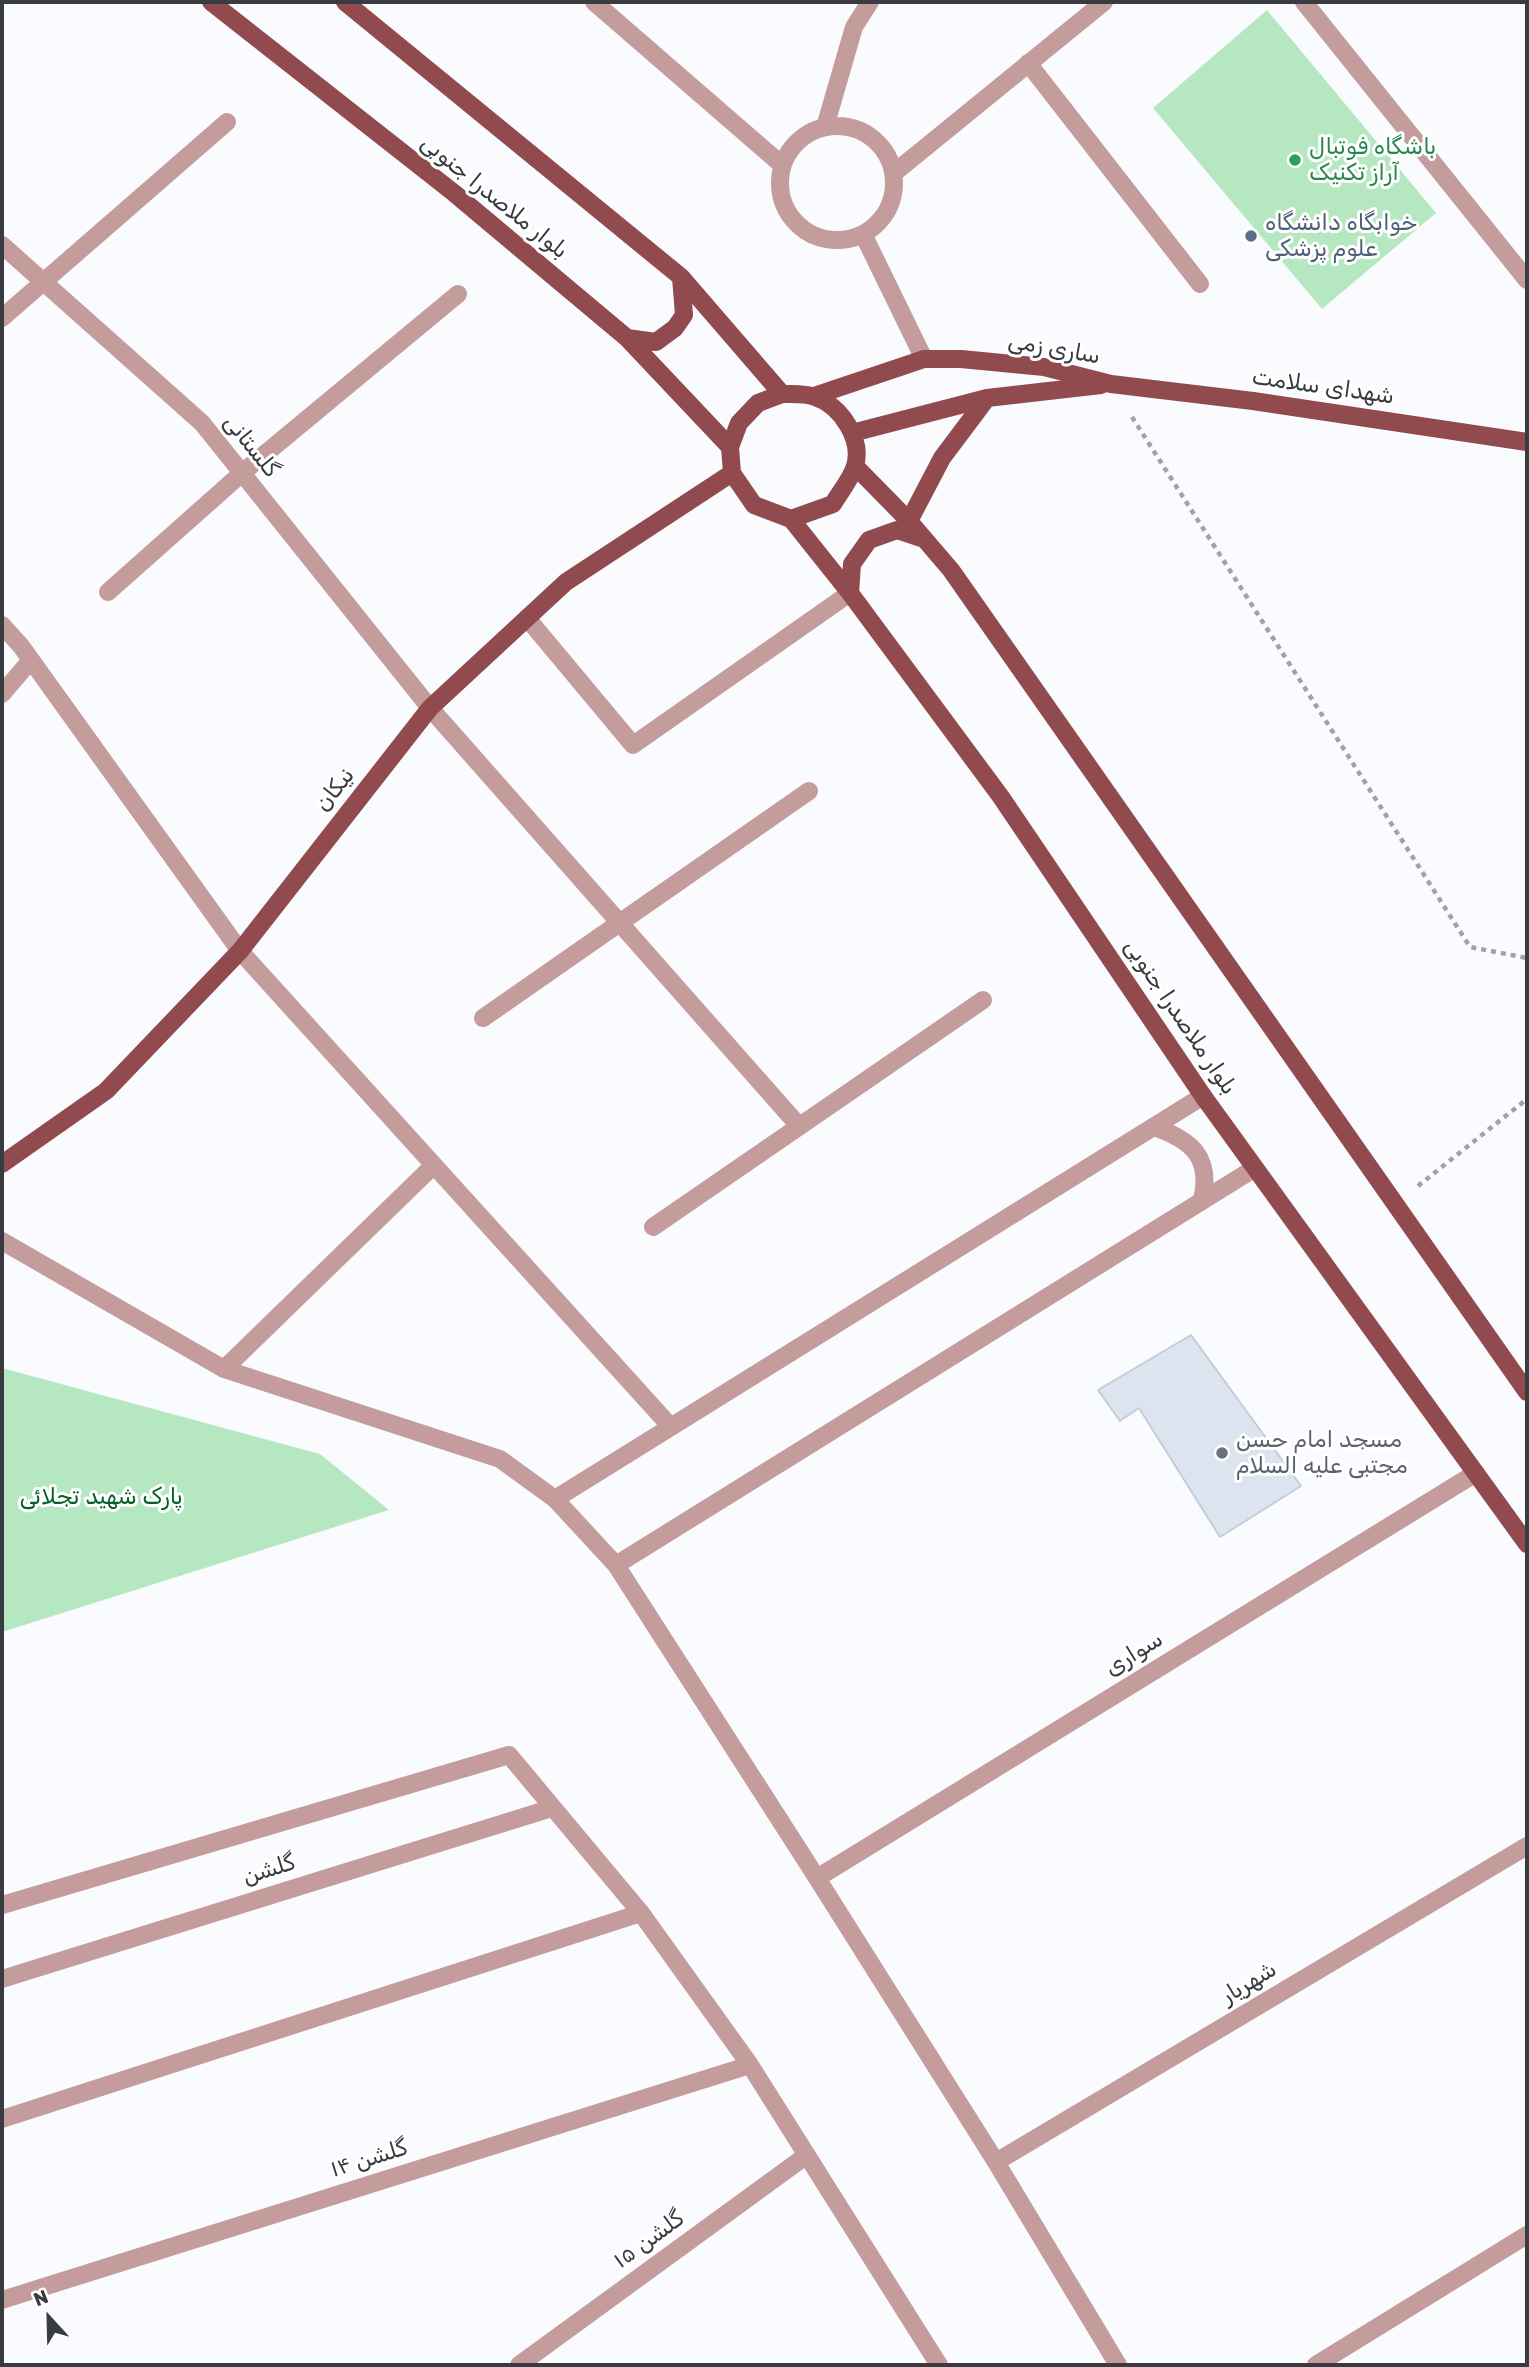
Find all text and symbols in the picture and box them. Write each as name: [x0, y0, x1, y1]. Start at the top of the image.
street label: بلوار ملاصدرا جنوبی: [415, 129, 573, 265]
place label: باشگاه فوتبال آراز تکنیک: [1309, 133, 1436, 187]
marker: باشگاه فوتبال آراز تکنیک: [1287, 152, 1303, 168]
place label: خوابگاه دانشگاه علوم پزشکی: [1265, 209, 1417, 263]
marker: خوابگاه دانشگاه علوم پزشکی: [1243, 228, 1259, 244]
street label: ساری زمی: [1006, 327, 1102, 371]
street label: شهدای سلامت: [1250, 363, 1396, 411]
street label: گلستانی: [217, 409, 285, 483]
street label: نیکان: [309, 762, 361, 818]
street label: بلوار ملاصدرا جنوبی: [1118, 934, 1242, 1100]
place label: مسجد امام حسن مجتبی علیه السلام: [1236, 1426, 1408, 1480]
marker: مسجد امام حسن مجتبی علیه السلام: [1214, 1445, 1230, 1461]
park label: پارک شهید تجلائی: [19, 1483, 183, 1511]
street label: سواری: [1100, 1626, 1168, 1682]
street label: گلشن: [239, 1849, 299, 1891]
street label: شهریار: [1216, 1956, 1282, 2010]
street label: گلشن ۱۴: [327, 2134, 411, 2184]
street label: گلشن ۱۵: [608, 2205, 690, 2275]
north arrow: [14, 2283, 84, 2353]
text: N: [30, 2285, 52, 2311]

